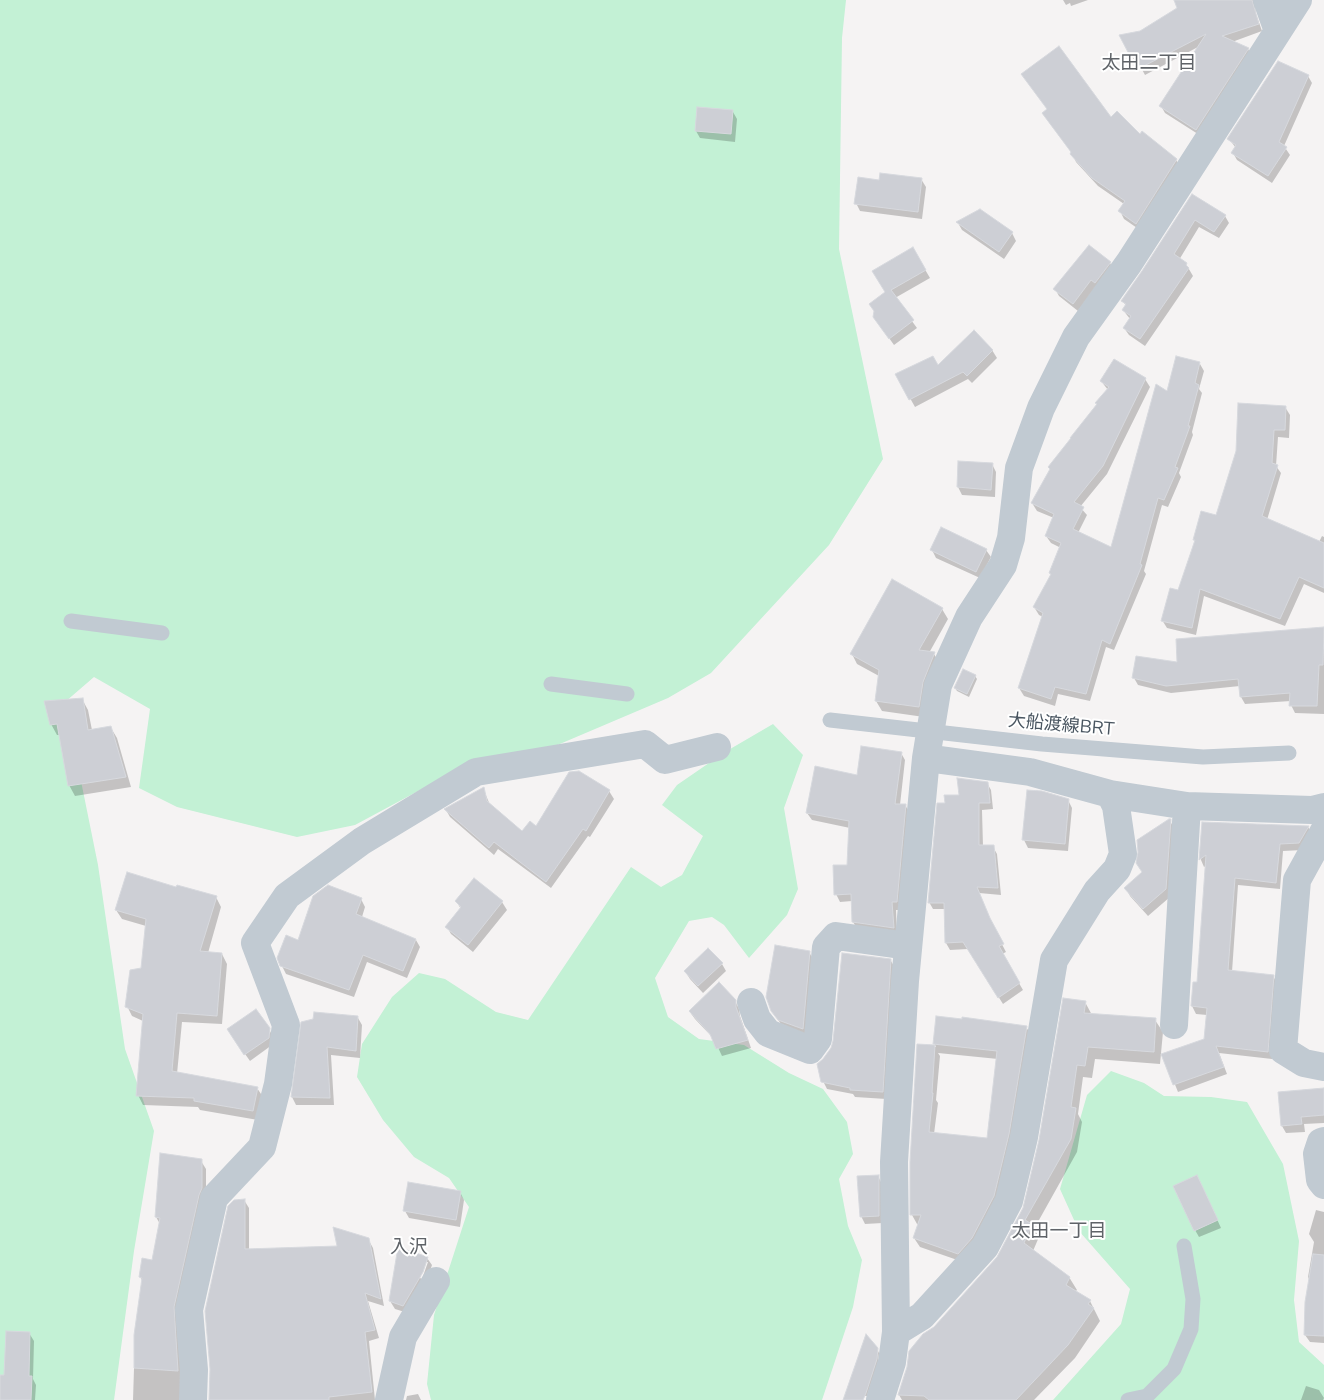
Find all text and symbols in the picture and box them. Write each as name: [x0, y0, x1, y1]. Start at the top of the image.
district label: 太田二丁目: [1102, 53, 1196, 75]
street label: 大船渡線BRT: [1007, 711, 1115, 741]
district label: 太田一丁目: [1012, 1221, 1106, 1243]
district label: 入沢: [390, 1237, 428, 1259]

